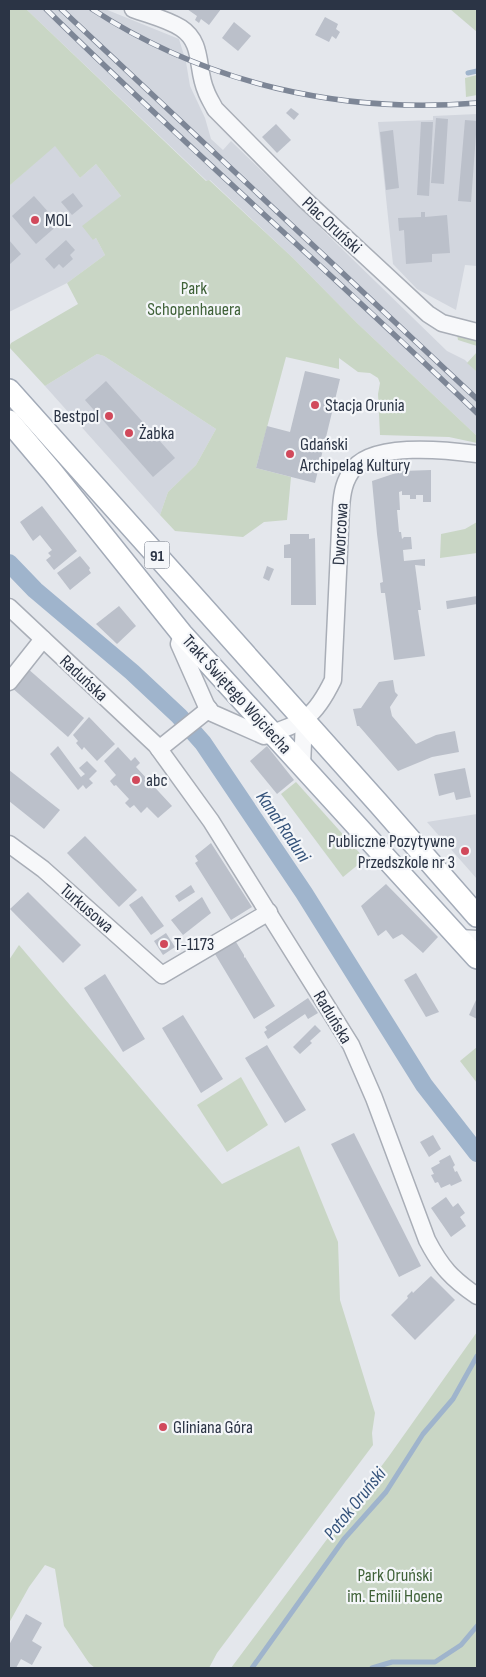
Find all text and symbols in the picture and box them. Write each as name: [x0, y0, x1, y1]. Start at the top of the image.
street label: Plac Oruński: [297, 192, 366, 258]
place label: MOL: [45, 210, 72, 231]
marker: MOL: [29, 214, 41, 226]
park label: Park Schopenhauera: [147, 278, 241, 320]
place label: Stacja Orunia: [325, 395, 405, 416]
marker: Stacja Orunia: [309, 399, 321, 411]
place label: Bestpol: [54, 406, 99, 427]
marker: Bestpol: [103, 410, 115, 422]
place label: Żabka: [139, 423, 175, 444]
marker: Żabka: [123, 427, 135, 439]
place label: Gdański Archipelag Kultury: [299, 434, 410, 476]
marker: Gdański Archipelag Kultury: [284, 448, 296, 460]
street label: Dworcowa: [328, 502, 353, 566]
road number: 91: [144, 542, 170, 568]
street label: Trakt Świętego Wojciecha: [178, 630, 296, 758]
street label: Raduńska: [55, 651, 112, 706]
place label: abc: [146, 770, 168, 791]
marker: abc: [130, 774, 142, 786]
water label: Kanał Raduni: [251, 787, 315, 867]
place label: Publiczne Pozytywne Przedszkole nr 3: [328, 831, 455, 873]
marker: Publiczne Pozytywne Przedszkole nr 3: [459, 845, 471, 857]
street label: Turkusowa: [56, 880, 118, 937]
place label: T-1173: [174, 934, 214, 955]
marker: T-1173: [158, 938, 170, 950]
street label: Raduńska: [309, 987, 357, 1048]
place label: Gliniana Góra: [173, 1417, 253, 1438]
marker: Gliniana Góra: [157, 1421, 169, 1433]
water label: Potok Oruński: [319, 1463, 392, 1545]
park label: Park Oruński im. Emilii Hoene: [347, 1565, 443, 1607]

